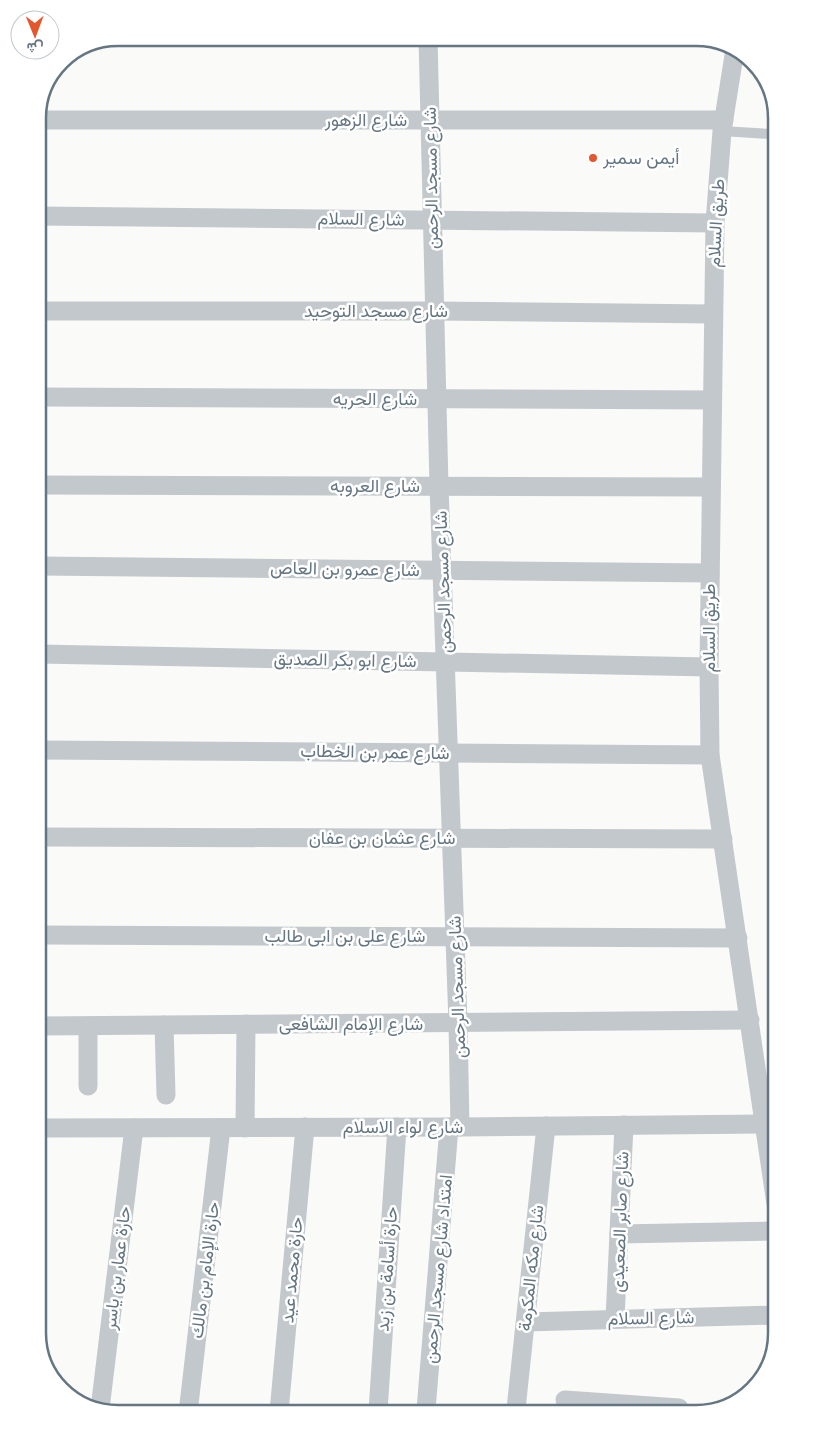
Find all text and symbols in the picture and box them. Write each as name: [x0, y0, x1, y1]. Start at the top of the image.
north arrow: [10, 10, 60, 60]
text: ش: [26, 38, 44, 57]
street label: شارع مسجد الرحمن: [418, 107, 444, 249]
street label: شارع الزهور: [324, 108, 407, 132]
place label: أيمن سمير: [602, 146, 679, 170]
marker: أيمن سمير: [587, 152, 599, 164]
street label: طريق السلام: [702, 178, 730, 268]
street label: شارع السلام: [317, 206, 405, 232]
street label: شارع مسجد التوحيد: [304, 299, 448, 323]
street label: شارع الحريه: [333, 387, 417, 411]
street label: شارع العروبه: [330, 474, 420, 498]
street label: شارع مسجد الرحمن: [429, 510, 457, 654]
street label: شارع عمرو بن العاص: [270, 556, 420, 582]
street label: طريق السلام: [697, 584, 721, 672]
street label: شارع ابو بكر الصديق: [273, 647, 417, 673]
street label: شارع عمر بن الخطاب: [300, 739, 450, 765]
street label: شارع عثمان بن عفان: [309, 826, 455, 850]
street label: شارع مسجد الرحمن: [443, 915, 471, 1059]
street label: شارع على بن ابى طالب: [265, 924, 425, 948]
street label: شارع الإمام الشافعى: [279, 1012, 423, 1036]
street label: شارع لواء الاسلام: [343, 1115, 463, 1139]
street label: شارع صابر الصعيدى: [606, 1151, 634, 1293]
street label: امتداد شارع مسجد الرحمن: [418, 1174, 458, 1364]
street label: حارة الإمام بن مالك: [185, 1200, 225, 1340]
street label: شارع مكه المكرمة: [512, 1204, 550, 1332]
street label: حارة عمار بن ياسر: [97, 1205, 136, 1332]
street label: حارة أسامة بن زيد: [371, 1206, 403, 1332]
street label: حارة محمد عيد: [275, 1216, 309, 1324]
street label: شارع السلام: [607, 1305, 695, 1331]

